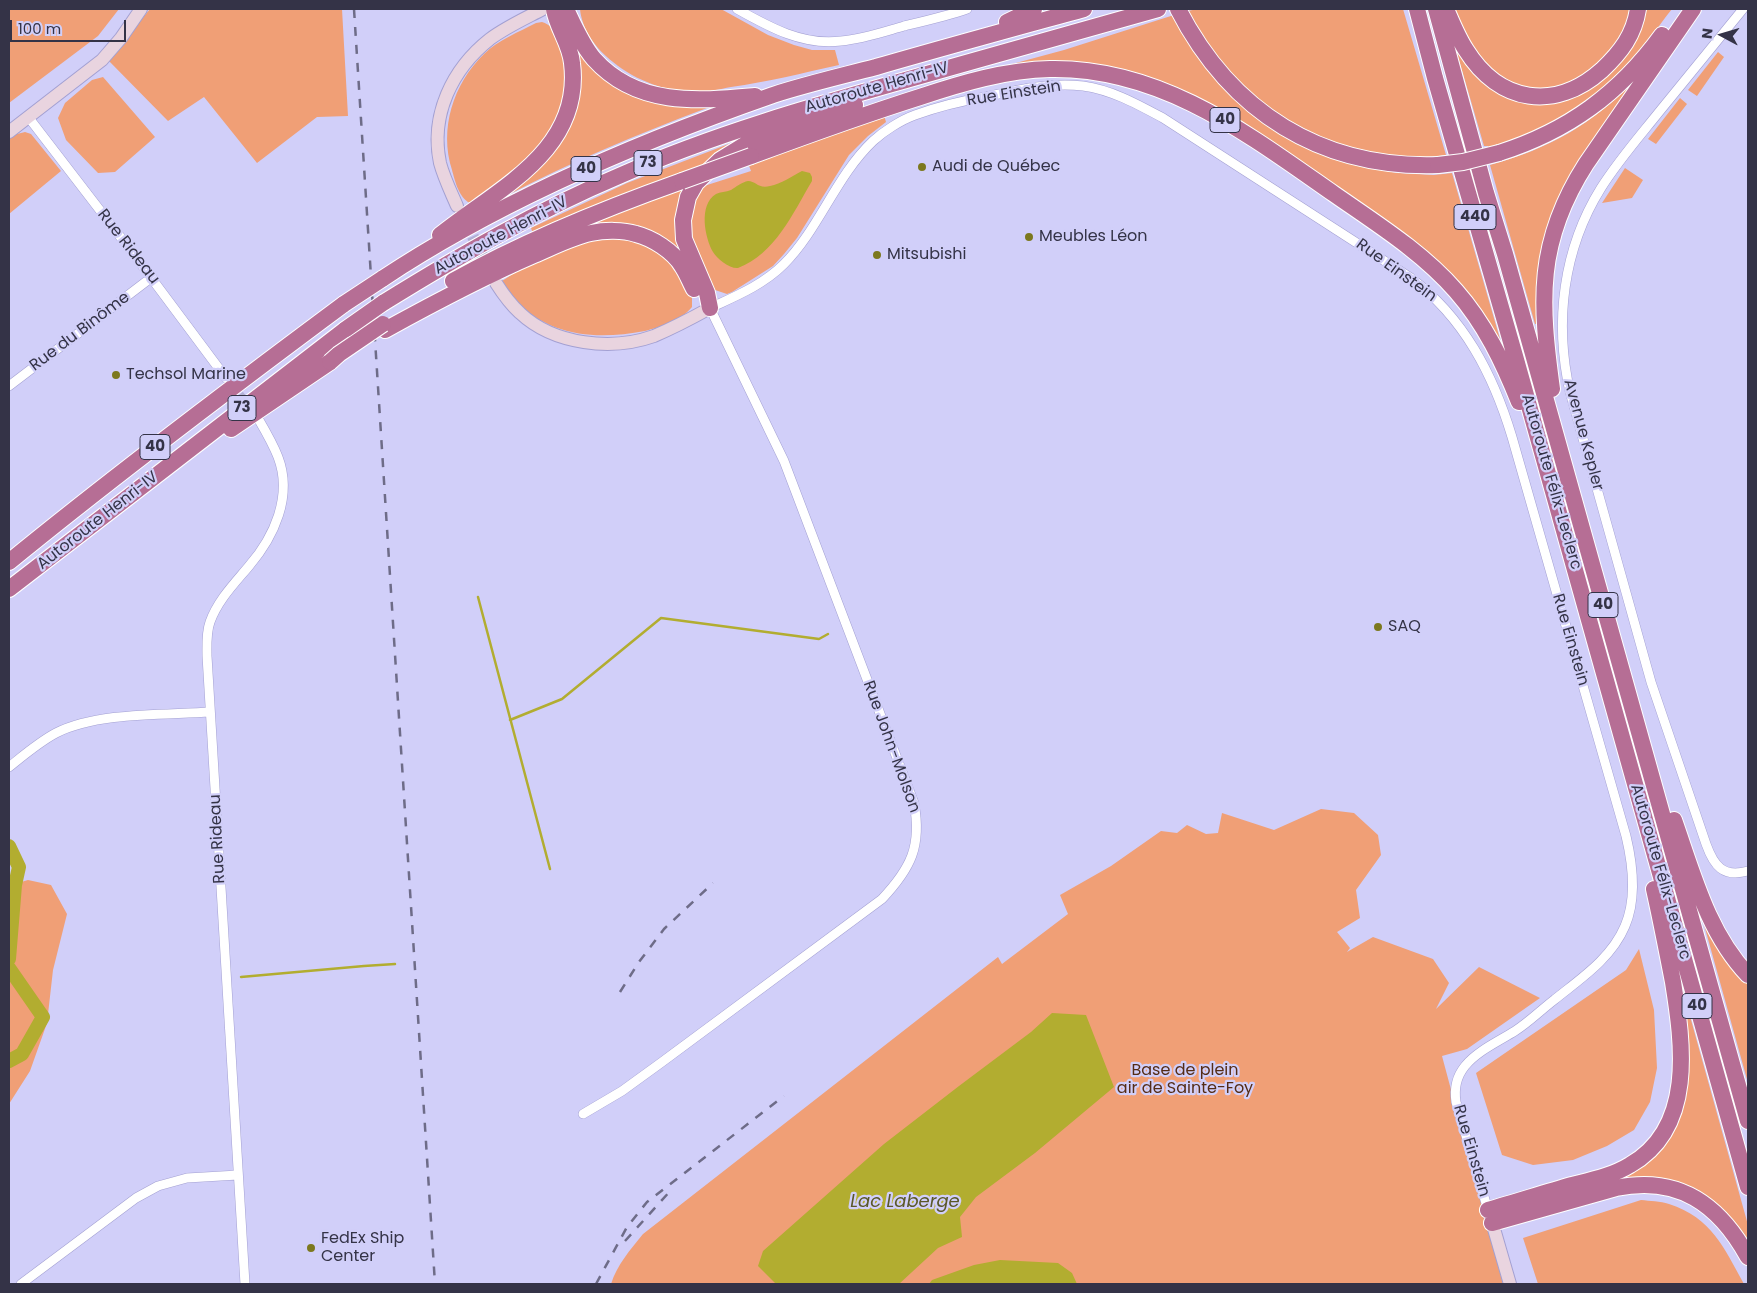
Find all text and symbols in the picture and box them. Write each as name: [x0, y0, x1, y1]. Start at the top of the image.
scale bar: [12, 10, 129, 42]
north arrow: [1697, 10, 1747, 60]
text: 100 m: [18, 18, 61, 39]
text: N: [1697, 27, 1718, 40]
street label: Autoroute Henri-IV: [803, 58, 951, 118]
street label: Rue Einstein: [966, 77, 1062, 111]
road number: 40: [1210, 108, 1240, 132]
road number: 73: [634, 150, 662, 176]
road number: 40: [571, 156, 601, 182]
place label: Audi de Québec: [932, 157, 1060, 177]
marker: Audi de Québec: [916, 161, 928, 173]
street label: Autoroute Henri-IV: [431, 193, 571, 279]
road number: 440: [1454, 204, 1496, 230]
street label: Rue Rideau: [93, 206, 163, 288]
place label: Meubles Léon: [1039, 227, 1148, 247]
marker: Meubles Léon: [1023, 231, 1035, 243]
street label: Rue Einstein: [1352, 235, 1440, 307]
place label: Mitsubishi: [887, 245, 966, 265]
marker: Mitsubishi: [871, 249, 883, 261]
street label: Rue du Binôme: [26, 288, 134, 376]
place label: Techsol Marine: [126, 365, 246, 385]
marker: Techsol Marine: [110, 369, 122, 381]
street label: Avenue Kepler: [1559, 377, 1607, 493]
street label: Autoroute Félix-Leclerc: [1517, 392, 1585, 572]
road number: 73: [228, 396, 256, 420]
road number: 40: [140, 434, 170, 460]
street label: Autoroute Henri-IV: [34, 468, 162, 574]
street label: Rue Einstein: [1548, 592, 1592, 688]
road number: 40: [1588, 592, 1618, 618]
place label: SAQ: [1388, 617, 1421, 637]
marker: SAQ: [1372, 621, 1384, 633]
street label: Rue John-Molson: [858, 678, 924, 816]
street label: Autoroute Félix-Leclerc: [1626, 782, 1694, 962]
street label: Rue Rideau: [206, 794, 230, 884]
road number: 40: [1682, 994, 1712, 1018]
park label: Base de plein air de Sainte-Foy: [1117, 1061, 1253, 1099]
street label: Rue Einstein: [1449, 1103, 1493, 1199]
water label: Lac Laberge: [850, 1191, 960, 1213]
place label: FedEx Ship Center: [321, 1229, 404, 1267]
marker: FedEx Ship Center: [305, 1242, 317, 1254]

